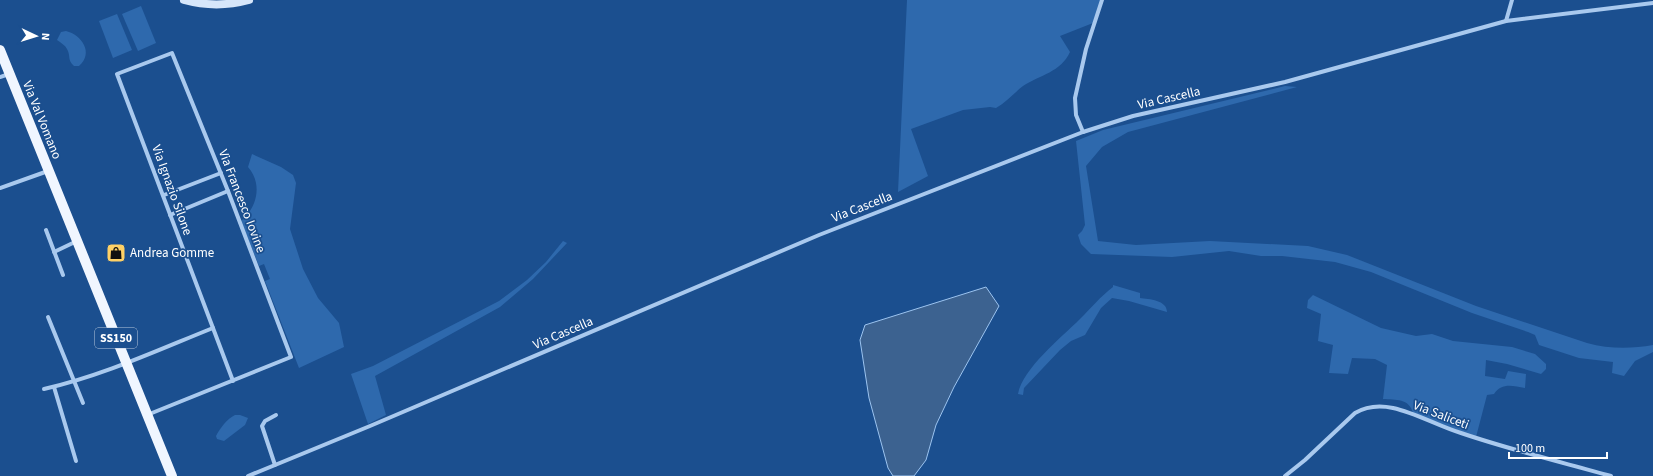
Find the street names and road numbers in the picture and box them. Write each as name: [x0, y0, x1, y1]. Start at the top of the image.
street label: Via Val Vomano: [18, 78, 66, 162]
street label: Via Cascella: [1136, 82, 1202, 114]
street label: Via Ignazio Silone: [147, 142, 197, 238]
street label: Via Francesco Iovine: [214, 147, 270, 255]
street label: Via Cascella: [829, 187, 895, 227]
street label: Via Cascella: [530, 312, 596, 354]
road number: SS150: [95, 328, 137, 348]
street label: Via Saliceti: [1410, 396, 1472, 434]

